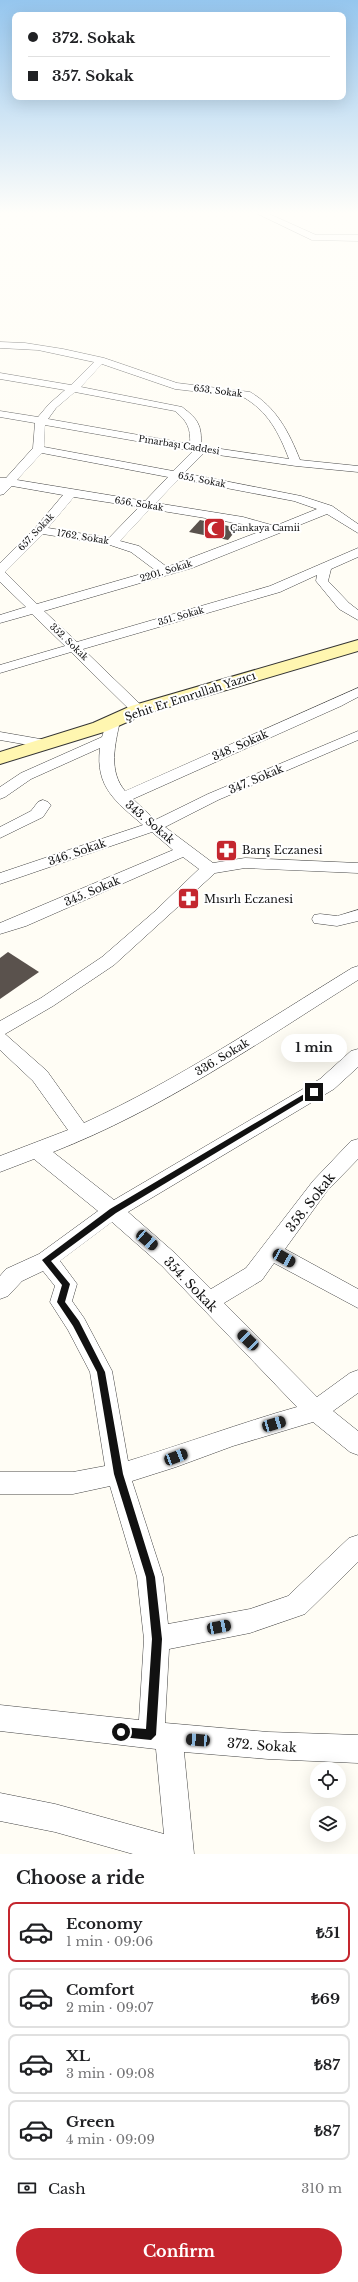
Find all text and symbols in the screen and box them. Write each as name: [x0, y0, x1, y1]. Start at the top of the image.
text: 372. Sokak: [52, 28, 135, 47]
text: 357. Sokak: [52, 66, 134, 85]
street label: 653. Sokak: [193, 382, 244, 399]
street label: Pınarbaşı Caddesi: [138, 433, 220, 456]
street label: 655. Sokak: [177, 469, 227, 490]
street label: 656. Sokak: [114, 494, 165, 513]
street label: 657. Sokak: [15, 510, 56, 553]
mosque icon: Çankaya Camii: [202, 515, 228, 541]
place label: Çankaya Camii: [230, 522, 300, 533]
street label: 1762. Sokak: [56, 527, 110, 546]
street label: 2201. Sokak: [138, 557, 194, 584]
street label: 351. Sokak: [157, 604, 206, 627]
street label: 352. Sokak: [48, 621, 91, 663]
street label: Şehit Er Emrullah Yazıcı: [123, 668, 257, 724]
street label: 348. Sokak: [210, 726, 270, 764]
street label: 347. Sokak: [227, 761, 286, 797]
street label: 343. Sokak: [123, 797, 178, 847]
street label: 346. Sokak: [46, 835, 108, 868]
pharmacy icon: Barış Eczanesi: [213, 837, 239, 863]
place label: Barış Eczanesi: [242, 843, 323, 857]
street label: 345. Sokak: [62, 873, 122, 909]
pharmacy icon: Mısırlı Eczanesi: [176, 886, 202, 912]
place label: Mısırlı Eczanesi: [204, 892, 293, 906]
callout: 1 min: [281, 1034, 347, 1062]
street label: 336. Sokak: [192, 1035, 252, 1079]
text: 1 min: [295, 1039, 333, 1056]
route end: [305, 1083, 323, 1101]
street label: 358. Sokak: [282, 1169, 339, 1235]
car: [134, 1228, 160, 1252]
car: [271, 1247, 297, 1269]
street label: 354. Sokak: [160, 1253, 221, 1316]
car: [235, 1327, 261, 1353]
car: [261, 1415, 287, 1433]
car: [163, 1447, 189, 1467]
car: [206, 1619, 232, 1635]
route start: [112, 1723, 130, 1741]
car: [186, 1733, 210, 1747]
street label: 372. Sokak: [227, 1735, 297, 1756]
map controls: [310, 1762, 346, 1842]
button: locate: [310, 1762, 346, 1798]
button: layers: [310, 1806, 346, 1842]
text: Choose a ride: [16, 1867, 145, 1889]
icon: car: [18, 1914, 54, 1950]
text: Economy: [66, 1914, 143, 1933]
text: ₺51: [316, 1923, 340, 1942]
text: 1 min · 09:06: [66, 1933, 153, 1950]
icon: car: [18, 1980, 54, 2016]
text: Comfort: [66, 1980, 134, 1999]
text: ₺69: [311, 1989, 340, 2008]
text: 2 min · 09:07: [66, 1999, 153, 2016]
icon: car: [18, 2046, 54, 2082]
text: XL: [66, 2046, 90, 2065]
text: ₺87: [314, 2055, 340, 2074]
text: 3 min · 09:08: [66, 2065, 155, 2082]
icon: car: [18, 2112, 54, 2148]
text: Green: [66, 2112, 115, 2131]
text: ₺87: [314, 2121, 340, 2140]
text: 4 min · 09:09: [66, 2131, 155, 2148]
icon: cash: [16, 2177, 38, 2199]
text: Cash: [48, 2179, 85, 2198]
text: 310 m: [301, 2180, 342, 2197]
button: Confirm: [16, 2228, 342, 2274]

